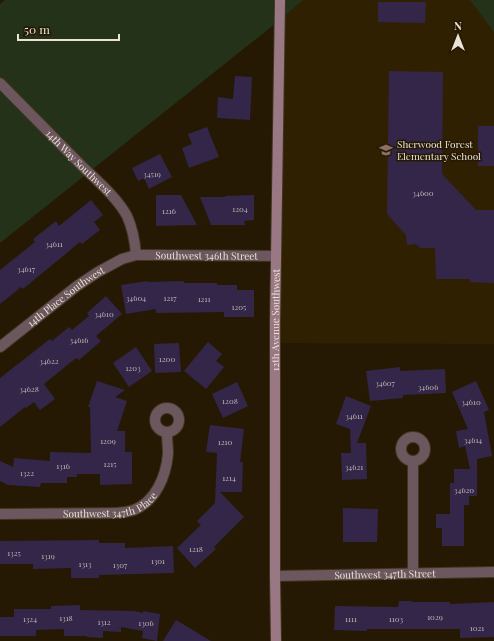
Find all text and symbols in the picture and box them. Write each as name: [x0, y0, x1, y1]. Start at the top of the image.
scale bar: [18, 16, 119, 42]
north arrow: [438, 16, 478, 56]
text: N: [454, 18, 462, 33]
text: 50 m: [24, 21, 50, 37]
street label: 14th Way Southwest: [43, 127, 116, 199]
place label: Sherwood Forest Elementary School: [397, 137, 481, 163]
school or university icon: Sherwood Forest Elementary School: [378, 142, 394, 158]
house number: 34519: [143, 168, 161, 179]
house number: 34600: [412, 187, 434, 198]
house number: 1204: [232, 203, 248, 214]
house number: 1216: [162, 205, 176, 216]
house number: 34611: [45, 238, 63, 249]
street label: Southwest 346th Street: [155, 248, 258, 263]
house number: 34617: [17, 263, 36, 274]
street label: 14th Place Southwest: [24, 263, 107, 330]
street label: 12th Avenue Southwest: [268, 268, 283, 371]
house number: 34604: [126, 292, 146, 303]
house number: 1217: [164, 292, 177, 303]
house number: 1211: [198, 293, 210, 304]
house number: 1205: [232, 301, 246, 312]
house number: 34610: [94, 308, 114, 319]
house number: 34616: [70, 334, 88, 345]
house number: 1200: [159, 353, 175, 364]
house number: 34622: [39, 355, 59, 366]
house number: 1203: [125, 362, 141, 373]
house number: 34607: [375, 377, 396, 388]
house number: 34606: [418, 381, 438, 392]
house number: 34628: [19, 383, 39, 394]
house number: 1208: [222, 395, 238, 406]
house number: 34610: [461, 396, 481, 407]
house number: 34611: [345, 410, 363, 421]
house number: 34614: [464, 434, 482, 445]
house number: 1209: [100, 435, 116, 446]
house number: 1210: [218, 436, 232, 447]
house number: 1215: [104, 458, 116, 469]
house number: 1316: [56, 460, 70, 471]
house number: 34621: [345, 461, 363, 472]
house number: 1322: [20, 467, 34, 478]
house number: 1214: [222, 472, 236, 483]
house number: 34620: [454, 484, 474, 495]
street label: Southwest 347th Place: [63, 489, 160, 520]
house number: 1218: [189, 543, 203, 554]
house number: 1325: [7, 547, 21, 558]
house number: 1319: [41, 550, 55, 561]
house number: 1301: [151, 555, 165, 566]
house number: 1313: [79, 558, 92, 569]
house number: 1307: [113, 559, 128, 570]
street label: Southwest 347th Street: [334, 566, 436, 582]
house number: 1029: [427, 611, 443, 622]
house number: 1318: [59, 612, 73, 623]
house number: 1324: [23, 613, 37, 624]
house number: 1111: [345, 613, 357, 624]
house number: 1103: [389, 613, 404, 624]
house number: 1312: [97, 616, 111, 627]
house number: 1306: [138, 617, 154, 628]
house number: 1021: [470, 622, 484, 633]

